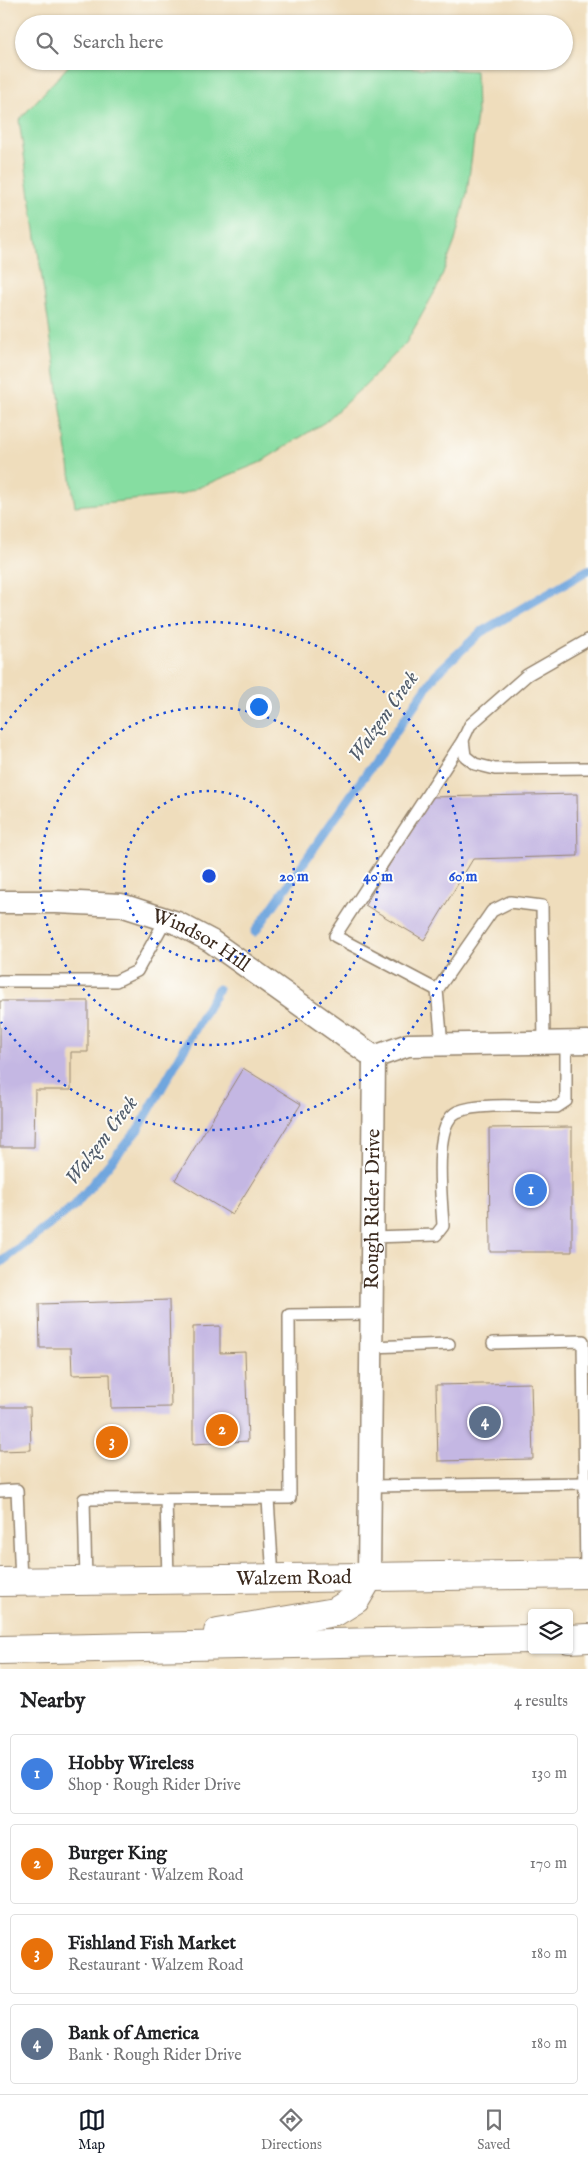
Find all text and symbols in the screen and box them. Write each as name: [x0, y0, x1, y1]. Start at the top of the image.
search box: [15, 15, 573, 70]
icon: search: [33, 29, 61, 57]
text: Search here: [73, 31, 164, 55]
water label: Walzem Creek: [343, 666, 426, 768]
your location: [246, 694, 272, 720]
centre of rings: [200, 867, 218, 885]
text: 20 m: [279, 867, 309, 886]
text: 40 m: [363, 867, 393, 886]
text: 60 m: [449, 867, 478, 886]
street label: Windsor Hill: [149, 903, 255, 978]
water label: Walzem Creek: [60, 1090, 145, 1191]
street label: Rough Rider Drive: [359, 1129, 386, 1289]
pin: 1: [515, 1171, 547, 1209]
pin: 4: [469, 1403, 501, 1441]
pin: 2: [206, 1411, 238, 1449]
pin: 3: [96, 1423, 128, 1461]
street label: Walzem Road: [236, 1565, 352, 1591]
map controls: [528, 1609, 573, 1654]
button: layers: [528, 1609, 573, 1654]
text: Nearby: [20, 1688, 85, 1715]
text: 4 results: [514, 1692, 568, 1712]
text: Hobby Wireless: [68, 1752, 194, 1776]
text: 1: [34, 1764, 40, 1784]
text: 130 m: [531, 1764, 567, 1784]
text: Shop · Rough Rider Drive: [68, 1776, 241, 1796]
text: Burger King: [68, 1842, 167, 1866]
text: 2: [33, 1854, 41, 1874]
text: 170 m: [530, 1854, 567, 1874]
text: Restaurant · Walzem Road: [68, 1866, 243, 1886]
text: Fishland Fish Market: [68, 1932, 236, 1956]
text: 3: [34, 1944, 40, 1964]
text: 180 m: [531, 1944, 567, 1964]
text: Restaurant · Walzem Road: [68, 1956, 243, 1976]
text: Bank of America: [68, 2022, 199, 2046]
text: 4: [33, 2034, 41, 2054]
text: 180 m: [531, 2034, 567, 2054]
text: Bank · Rough Rider Drive: [68, 2046, 242, 2066]
tab: Map: [78, 2106, 106, 2154]
tab: Directions: [261, 2106, 322, 2154]
tab: Saved: [477, 2106, 510, 2154]

